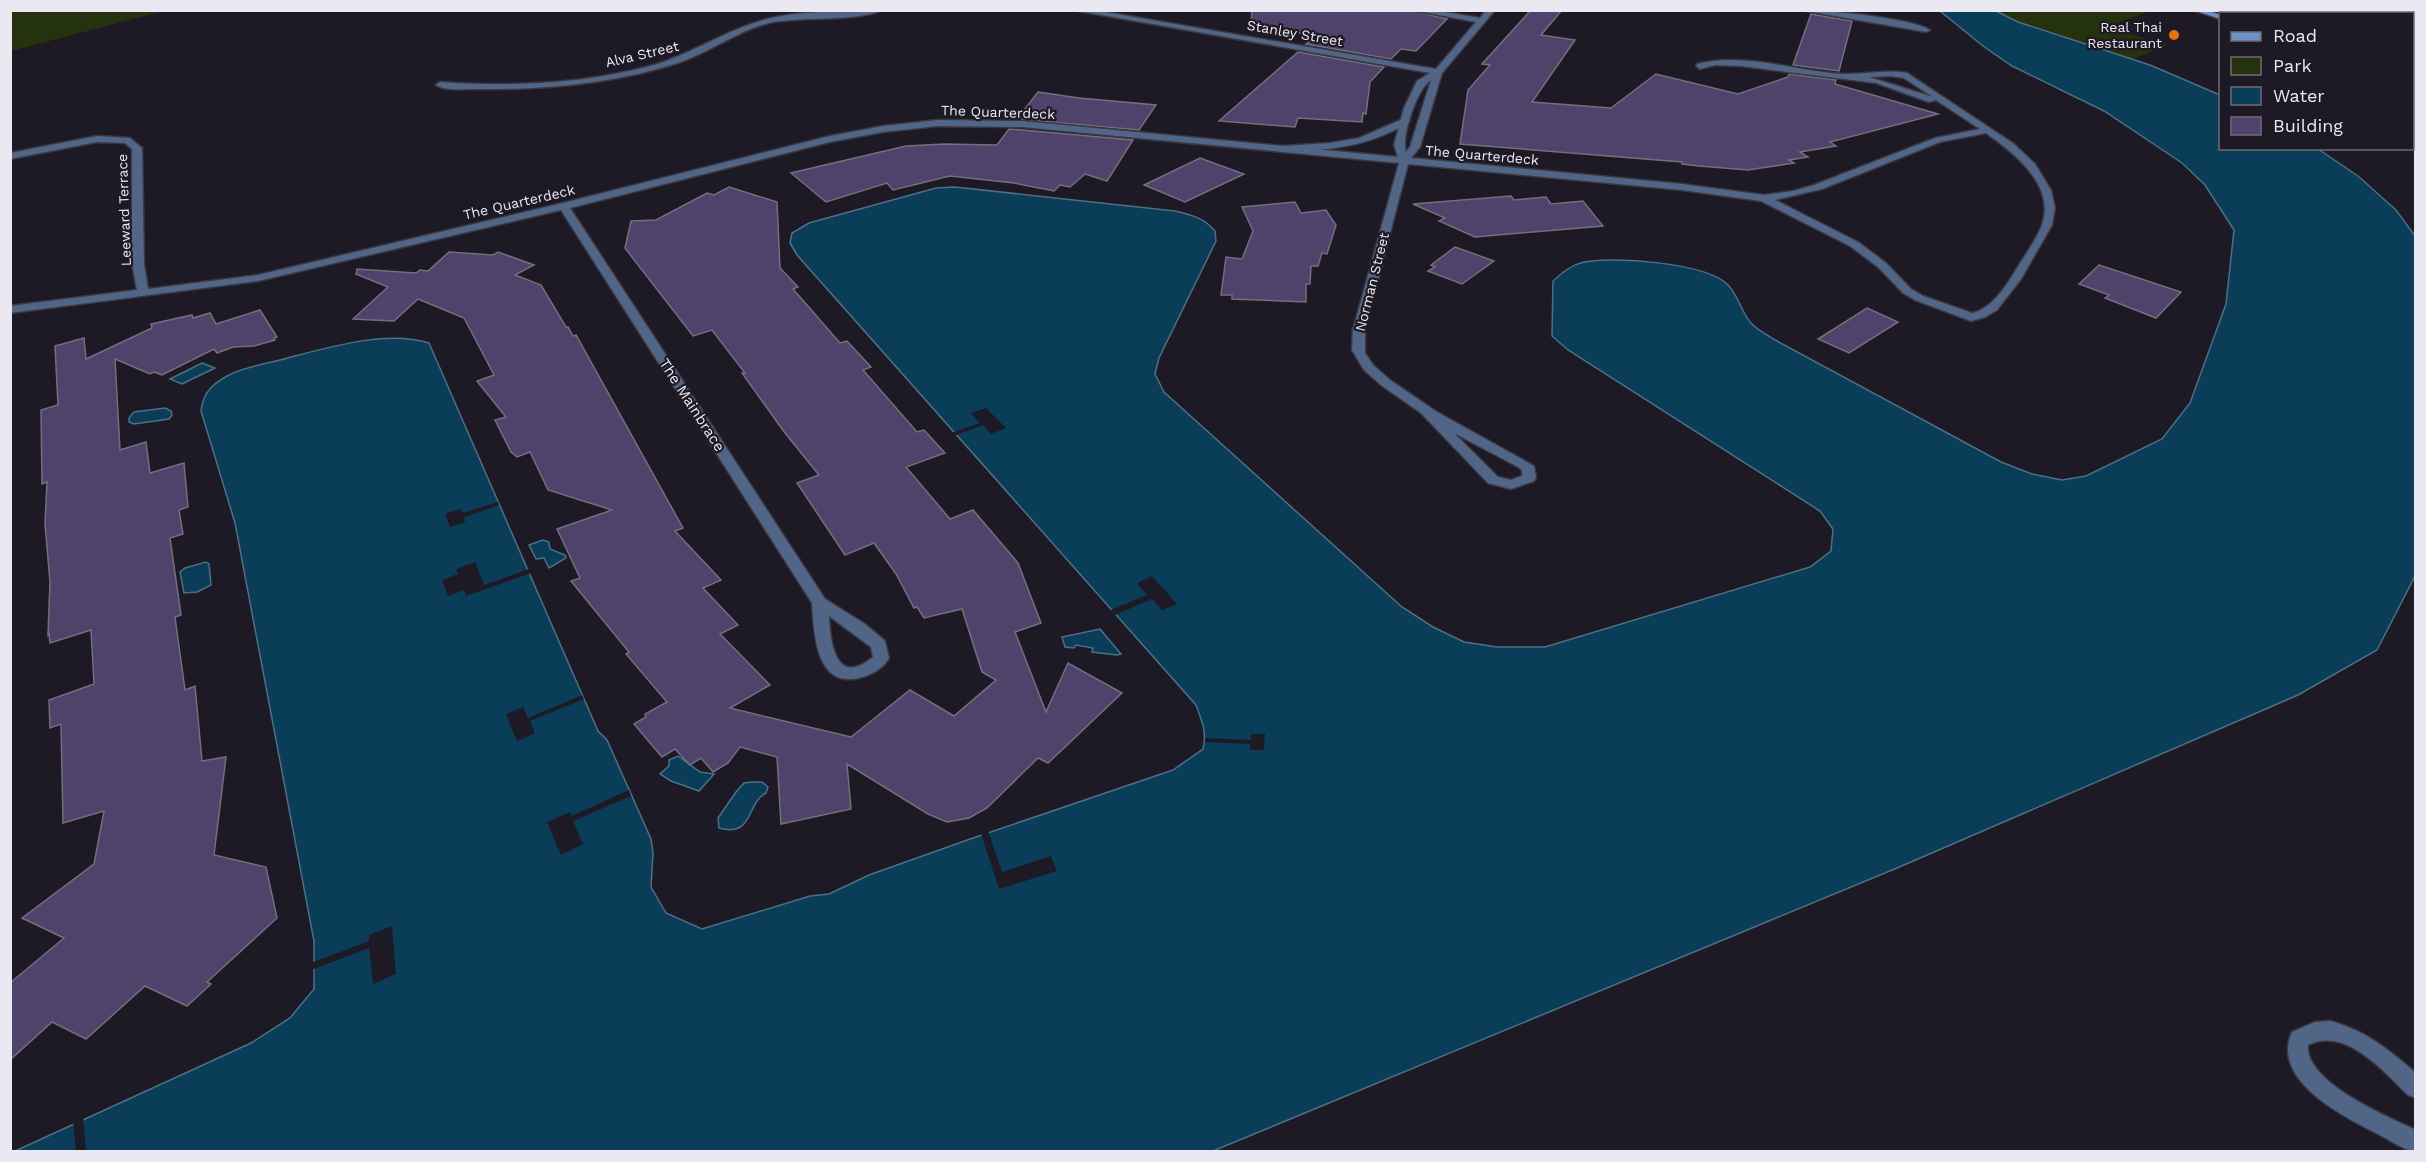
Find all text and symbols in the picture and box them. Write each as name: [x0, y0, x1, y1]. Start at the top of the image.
legend: [2219, 12, 2414, 150]
street label: Stanley Street: [1246, 17, 1344, 49]
place label: Real Thai Restaurant: [2087, 19, 2162, 51]
text: Road: [2273, 25, 2317, 46]
marker: Real Thai Restaurant: [2167, 28, 2181, 42]
street label: Alva Street: [604, 38, 680, 70]
text: Park: [2273, 55, 2312, 76]
text: Water: [2273, 85, 2325, 106]
street label: The Quarterdeck: [941, 102, 1055, 122]
text: Building: [2273, 115, 2343, 136]
street label: The Quarterdeck: [1424, 142, 1540, 168]
street label: Leeward Terrace: [114, 154, 134, 266]
street label: The Quarterdeck: [462, 181, 576, 223]
street label: Norman Street: [1352, 231, 1392, 333]
street label: The Mainbrace: [655, 355, 729, 455]

